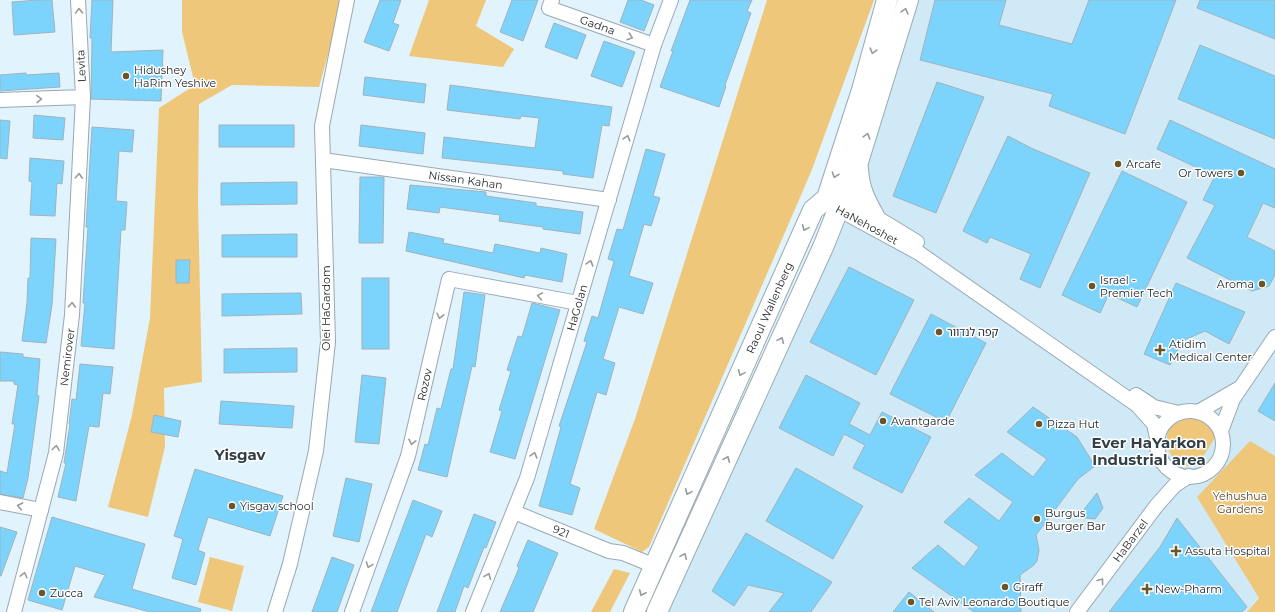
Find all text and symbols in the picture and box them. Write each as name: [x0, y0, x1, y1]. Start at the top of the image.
one-way arrow: [74, 8, 83, 14]
one-way arrow: [900, 8, 909, 15]
street label: Gadna: [578, 12, 617, 38]
one-way arrow: [627, 32, 634, 40]
one-way arrow: [869, 47, 878, 54]
street label: Levita: [73, 49, 89, 83]
place label: Hidushey HaRim Yeshive: [134, 63, 216, 90]
marker: Hidushey HaRim Yeshive: [121, 71, 131, 81]
one-way arrow: [36, 95, 42, 103]
one-way arrow: [862, 132, 871, 139]
one-way arrow: [622, 135, 631, 142]
place label: Arcafe: [1126, 157, 1161, 171]
marker: Arcafe: [1113, 159, 1123, 169]
place label: Or Towers: [1178, 166, 1234, 180]
street label: Nissan Kahan: [427, 168, 504, 192]
marker: Or Towers: [1236, 168, 1246, 178]
one-way arrow: [831, 172, 840, 179]
one-way arrow: [75, 173, 84, 179]
street label: HaNehoshet: [833, 202, 901, 248]
one-way arrow: [802, 224, 810, 232]
one-way arrow: [585, 259, 594, 266]
street label: Raoul Wallenberg: [743, 260, 796, 356]
street label: Olei HaGardom: [319, 265, 333, 351]
place label: Israel - Premier Tech: [1100, 273, 1173, 300]
place label: Aroma: [1217, 277, 1254, 291]
marker: Aroma: [1257, 279, 1267, 289]
marker: Israel - Premier Tech: [1087, 281, 1097, 291]
street label: HaGolan: [564, 283, 590, 333]
one-way arrow: [537, 292, 543, 301]
one-way arrow: [68, 302, 77, 308]
one-way arrow: [437, 312, 445, 319]
place label: קפה לנדוור: [947, 325, 999, 339]
street label: Nemirover: [57, 327, 77, 387]
marker: קפה לנדוור: [934, 327, 944, 337]
one-way arrow: [776, 337, 784, 344]
place label: Atidim Medical Center: [1169, 337, 1252, 364]
marker: Atidim Medical Center: [1154, 344, 1166, 356]
street label: Rozov: [414, 367, 435, 402]
one-way arrow: [738, 368, 746, 376]
place label: Avantgarde: [891, 414, 955, 428]
marker: Avantgarde: [878, 416, 888, 426]
place label: Pizza Hut: [1047, 417, 1100, 431]
marker: Pizza Hut: [1034, 419, 1044, 429]
district label: Ever HaYarkon Industrial area: [1092, 433, 1206, 469]
one-way arrow: [408, 439, 416, 446]
one-way arrow: [51, 445, 60, 452]
district label: Yisgav: [213, 445, 267, 464]
one-way arrow: [529, 451, 538, 458]
one-way arrow: [722, 456, 730, 463]
one-way arrow: [685, 487, 693, 495]
park label: Yehushua Gardens: [1213, 489, 1267, 516]
place label: Yisgav school: [240, 499, 314, 513]
marker: Yisgav school: [227, 501, 237, 511]
one-way arrow: [17, 503, 24, 511]
place label: Burgus Burger Bar: [1045, 506, 1106, 533]
marker: Burgus Burger Bar: [1032, 514, 1042, 524]
street label: HaBarzel: [1110, 517, 1151, 565]
street label: 921: [551, 522, 572, 541]
place label: Assuta Hospital: [1185, 544, 1270, 558]
marker: Assuta Hospital: [1170, 545, 1182, 557]
one-way arrow: [679, 552, 687, 560]
one-way arrow: [366, 562, 374, 569]
one-way arrow: [20, 571, 28, 578]
one-way arrow: [483, 573, 491, 581]
one-way arrow: [1096, 578, 1103, 585]
place label: Giraff: [1013, 580, 1044, 594]
marker: Giraff: [1000, 582, 1010, 592]
place label: New-Pharm: [1155, 582, 1222, 596]
marker: New-Pharm: [1142, 584, 1152, 594]
place label: Zucca: [50, 586, 83, 600]
marker: Zucca: [37, 588, 47, 598]
one-way arrow: [639, 590, 647, 597]
place label: Tel Aviv Leonardo Boutique: [919, 595, 1070, 609]
marker: Tel Aviv Leonardo Boutique: [906, 597, 916, 607]

